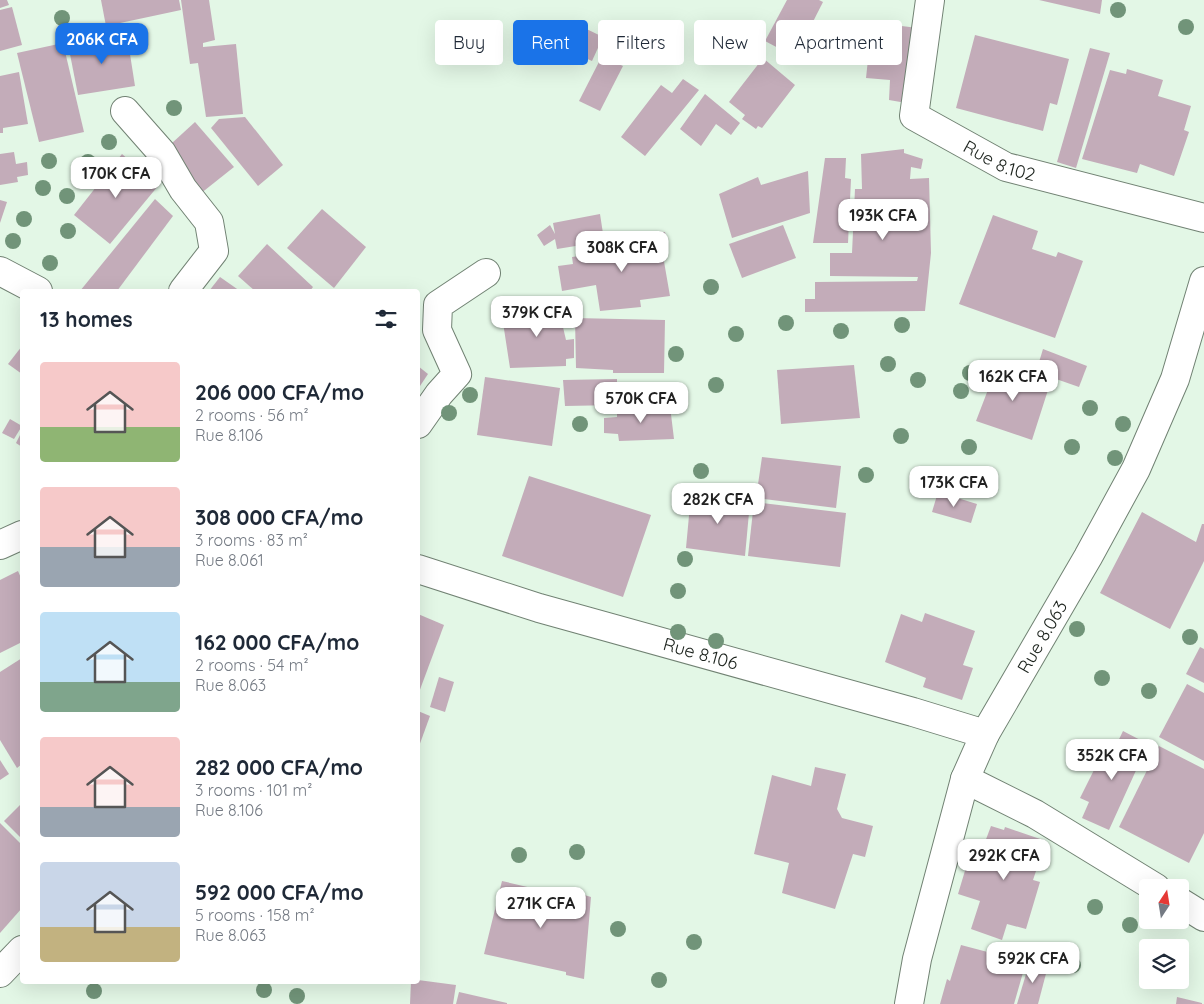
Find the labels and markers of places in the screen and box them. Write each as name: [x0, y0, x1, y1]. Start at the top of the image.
pin: 206K CFA: [50, 22, 154, 65]
pin: 170K CFA: [64, 156, 168, 199]
pin: 193K CFA: [831, 198, 935, 241]
pin: 308K CFA: [570, 230, 674, 273]
pin: 379K CFA: [485, 296, 589, 338]
pin: 162K CFA: [961, 360, 1065, 402]
pin: 570K CFA: [589, 382, 693, 424]
pin: 173K CFA: [902, 466, 1006, 508]
pin: 282K CFA: [666, 482, 770, 525]
pin: 352K CFA: [1060, 738, 1164, 781]
pin: 292K CFA: [952, 838, 1056, 881]
pin: 271K CFA: [489, 886, 593, 929]
pin: 592K CFA: [981, 942, 1085, 984]

